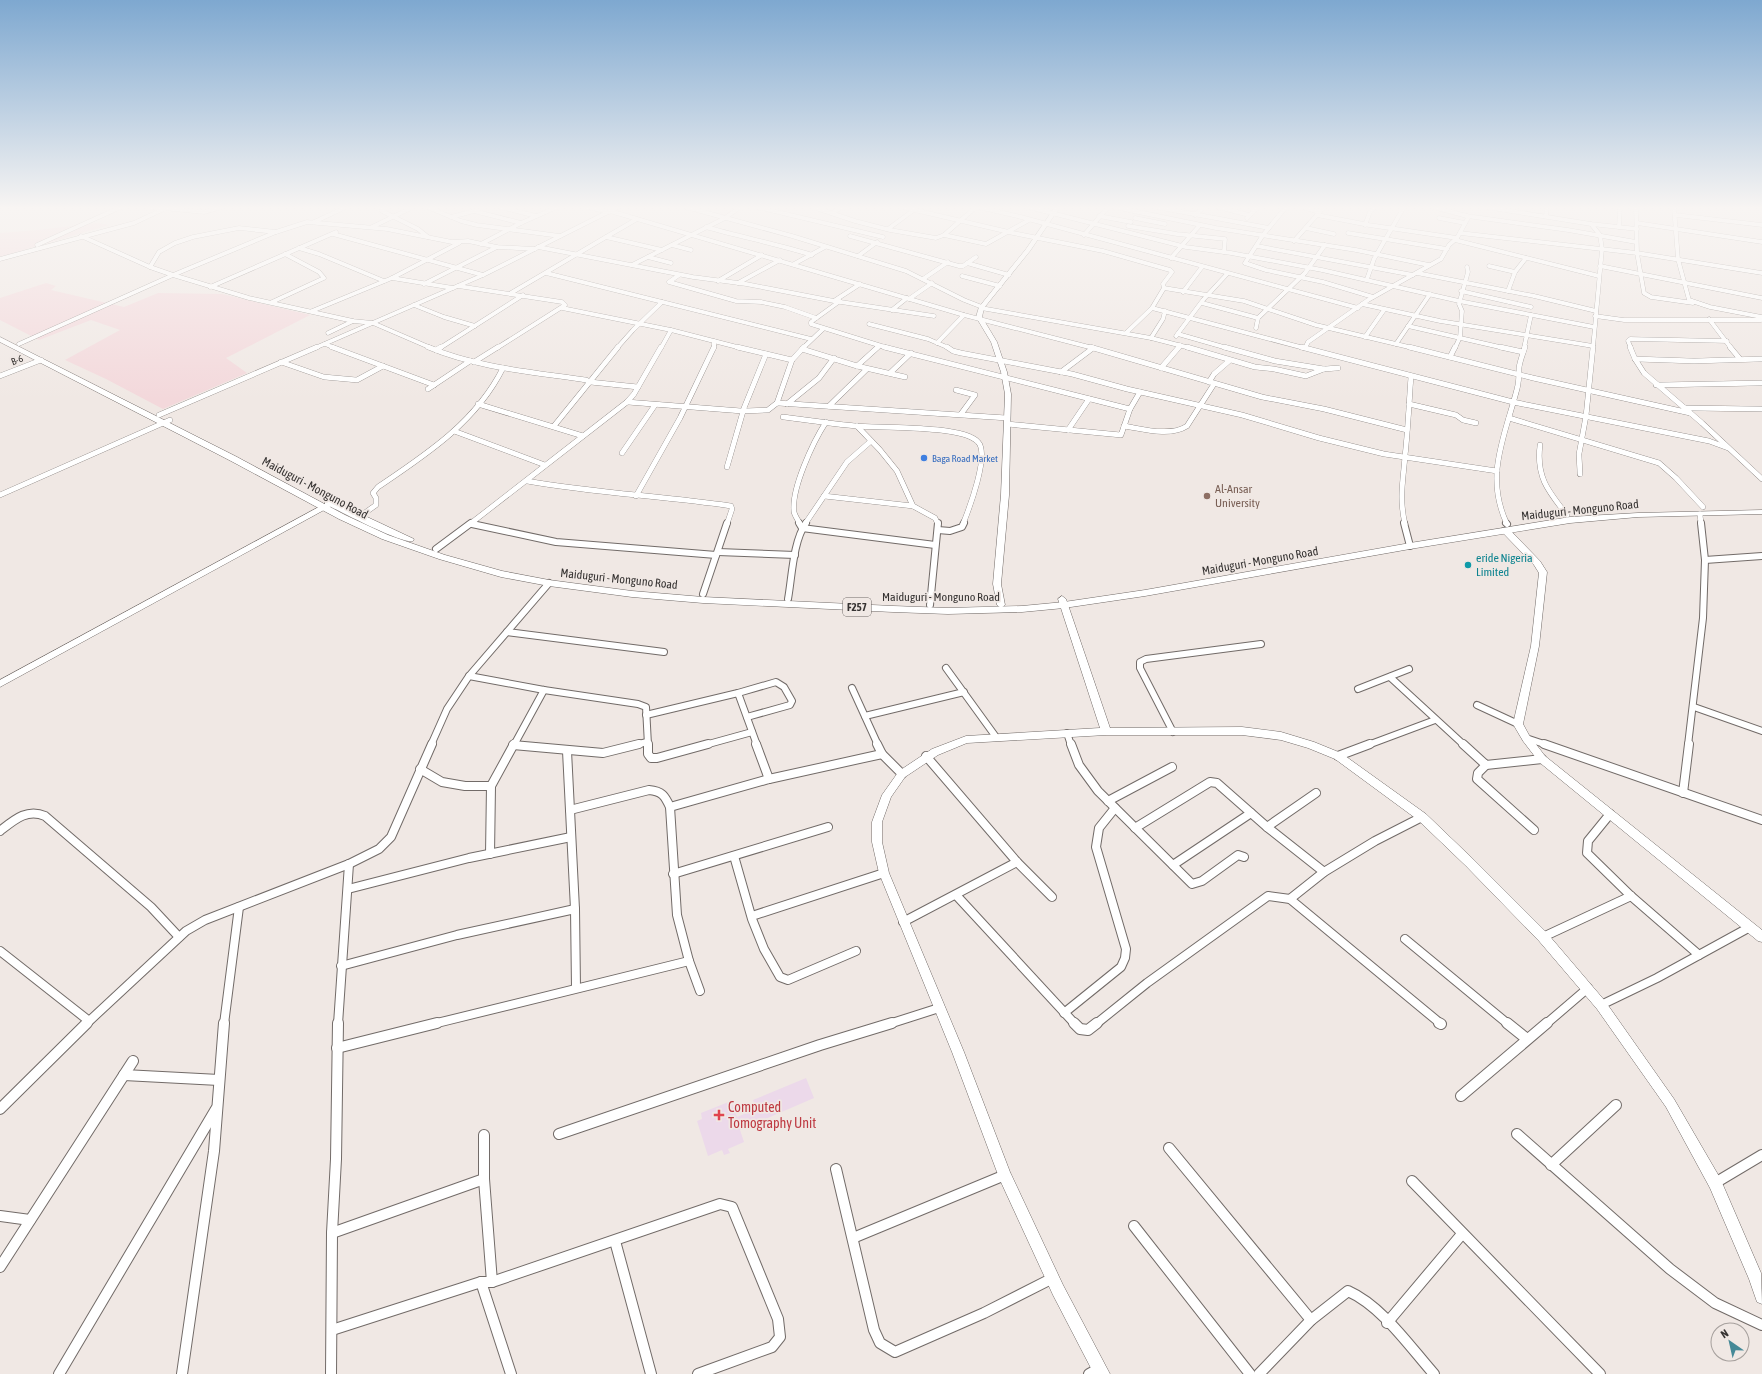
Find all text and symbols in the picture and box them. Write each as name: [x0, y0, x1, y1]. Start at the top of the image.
street label: B-6: [9, 353, 25, 367]
marker: Baga Road Market: [919, 453, 929, 463]
place label: Baga Road Market: [932, 453, 998, 464]
street label: Maiduguri - Monguno Road: [260, 454, 370, 522]
place label: Al-Ansar University: [1215, 482, 1260, 510]
marker: Al-Ansar University: [1202, 491, 1212, 501]
street label: Maiduguri - Monguno Road: [1521, 497, 1639, 523]
street label: Maiduguri - Monguno Road: [1201, 544, 1319, 578]
place label: eride Nigeria Limited: [1476, 551, 1533, 579]
marker: eride Nigeria Limited: [1463, 560, 1473, 570]
street label: Maiduguri - Monguno Road: [560, 566, 678, 592]
street label: Maiduguri - Monguno Road: [882, 590, 1000, 604]
road number: F257: [843, 598, 871, 616]
place label: Computed Tomography Unit: [728, 1099, 816, 1131]
marker: Computed Tomography Unit: [713, 1109, 725, 1121]
north arrow: [1710, 1322, 1750, 1362]
text: N: [1718, 1327, 1730, 1341]

